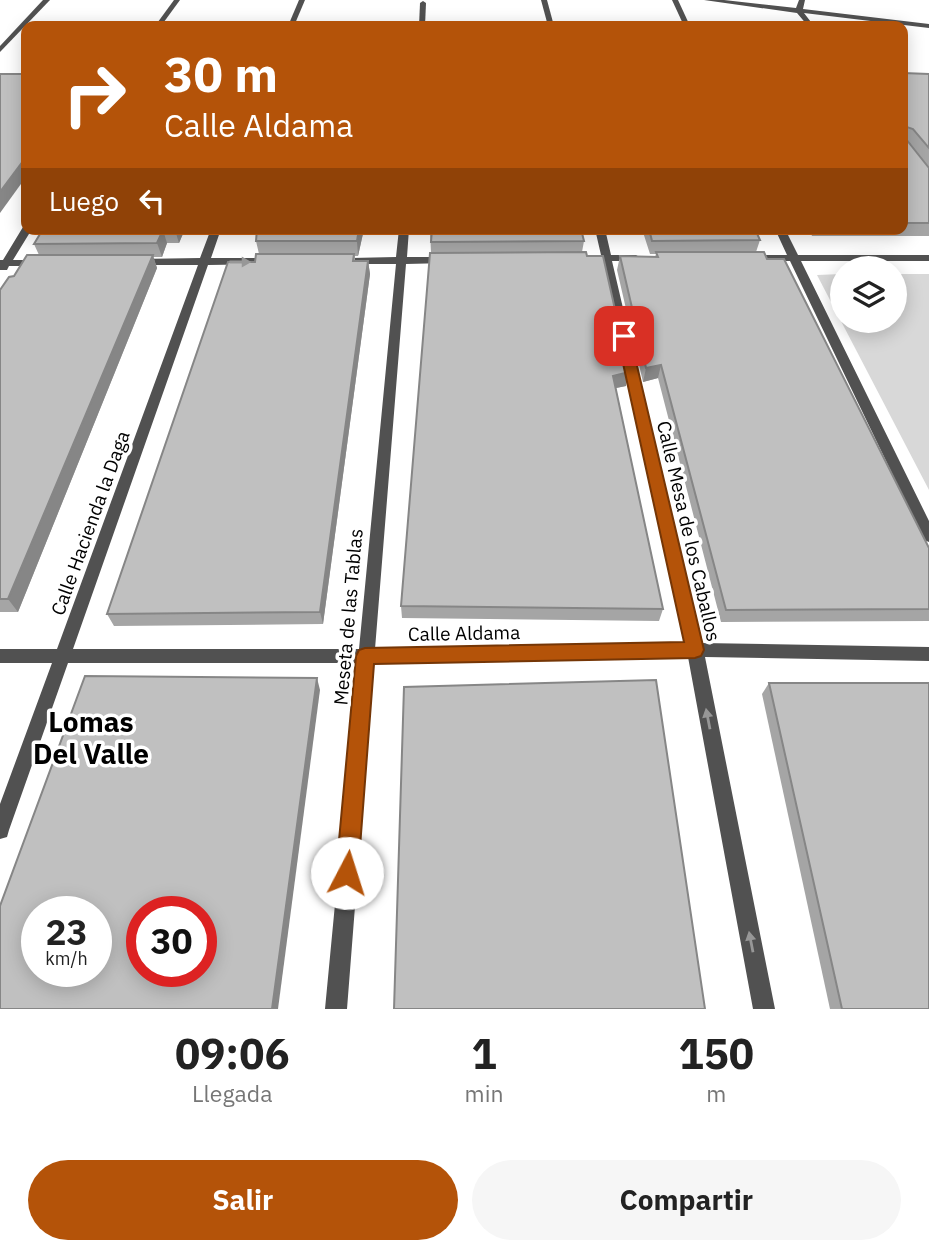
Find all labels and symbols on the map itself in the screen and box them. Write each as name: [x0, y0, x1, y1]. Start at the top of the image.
one-way arrow: [229, 256, 251, 267]
pin: [594, 306, 654, 366]
street label: Calle Mesa de los Caballos: [652, 418, 726, 644]
street label: Calle Hacienda la Daga: [45, 427, 135, 619]
street label: Meseta de las Tablas: [328, 528, 368, 706]
street label: Calle Aldama: [408, 620, 520, 646]
district label: Lomas Del Valle: [33, 703, 149, 772]
one-way arrow: [702, 708, 713, 730]
position arrow: [310, 836, 384, 910]
speed limit sign: 30: [126, 896, 217, 987]
one-way arrow: [745, 931, 756, 953]

